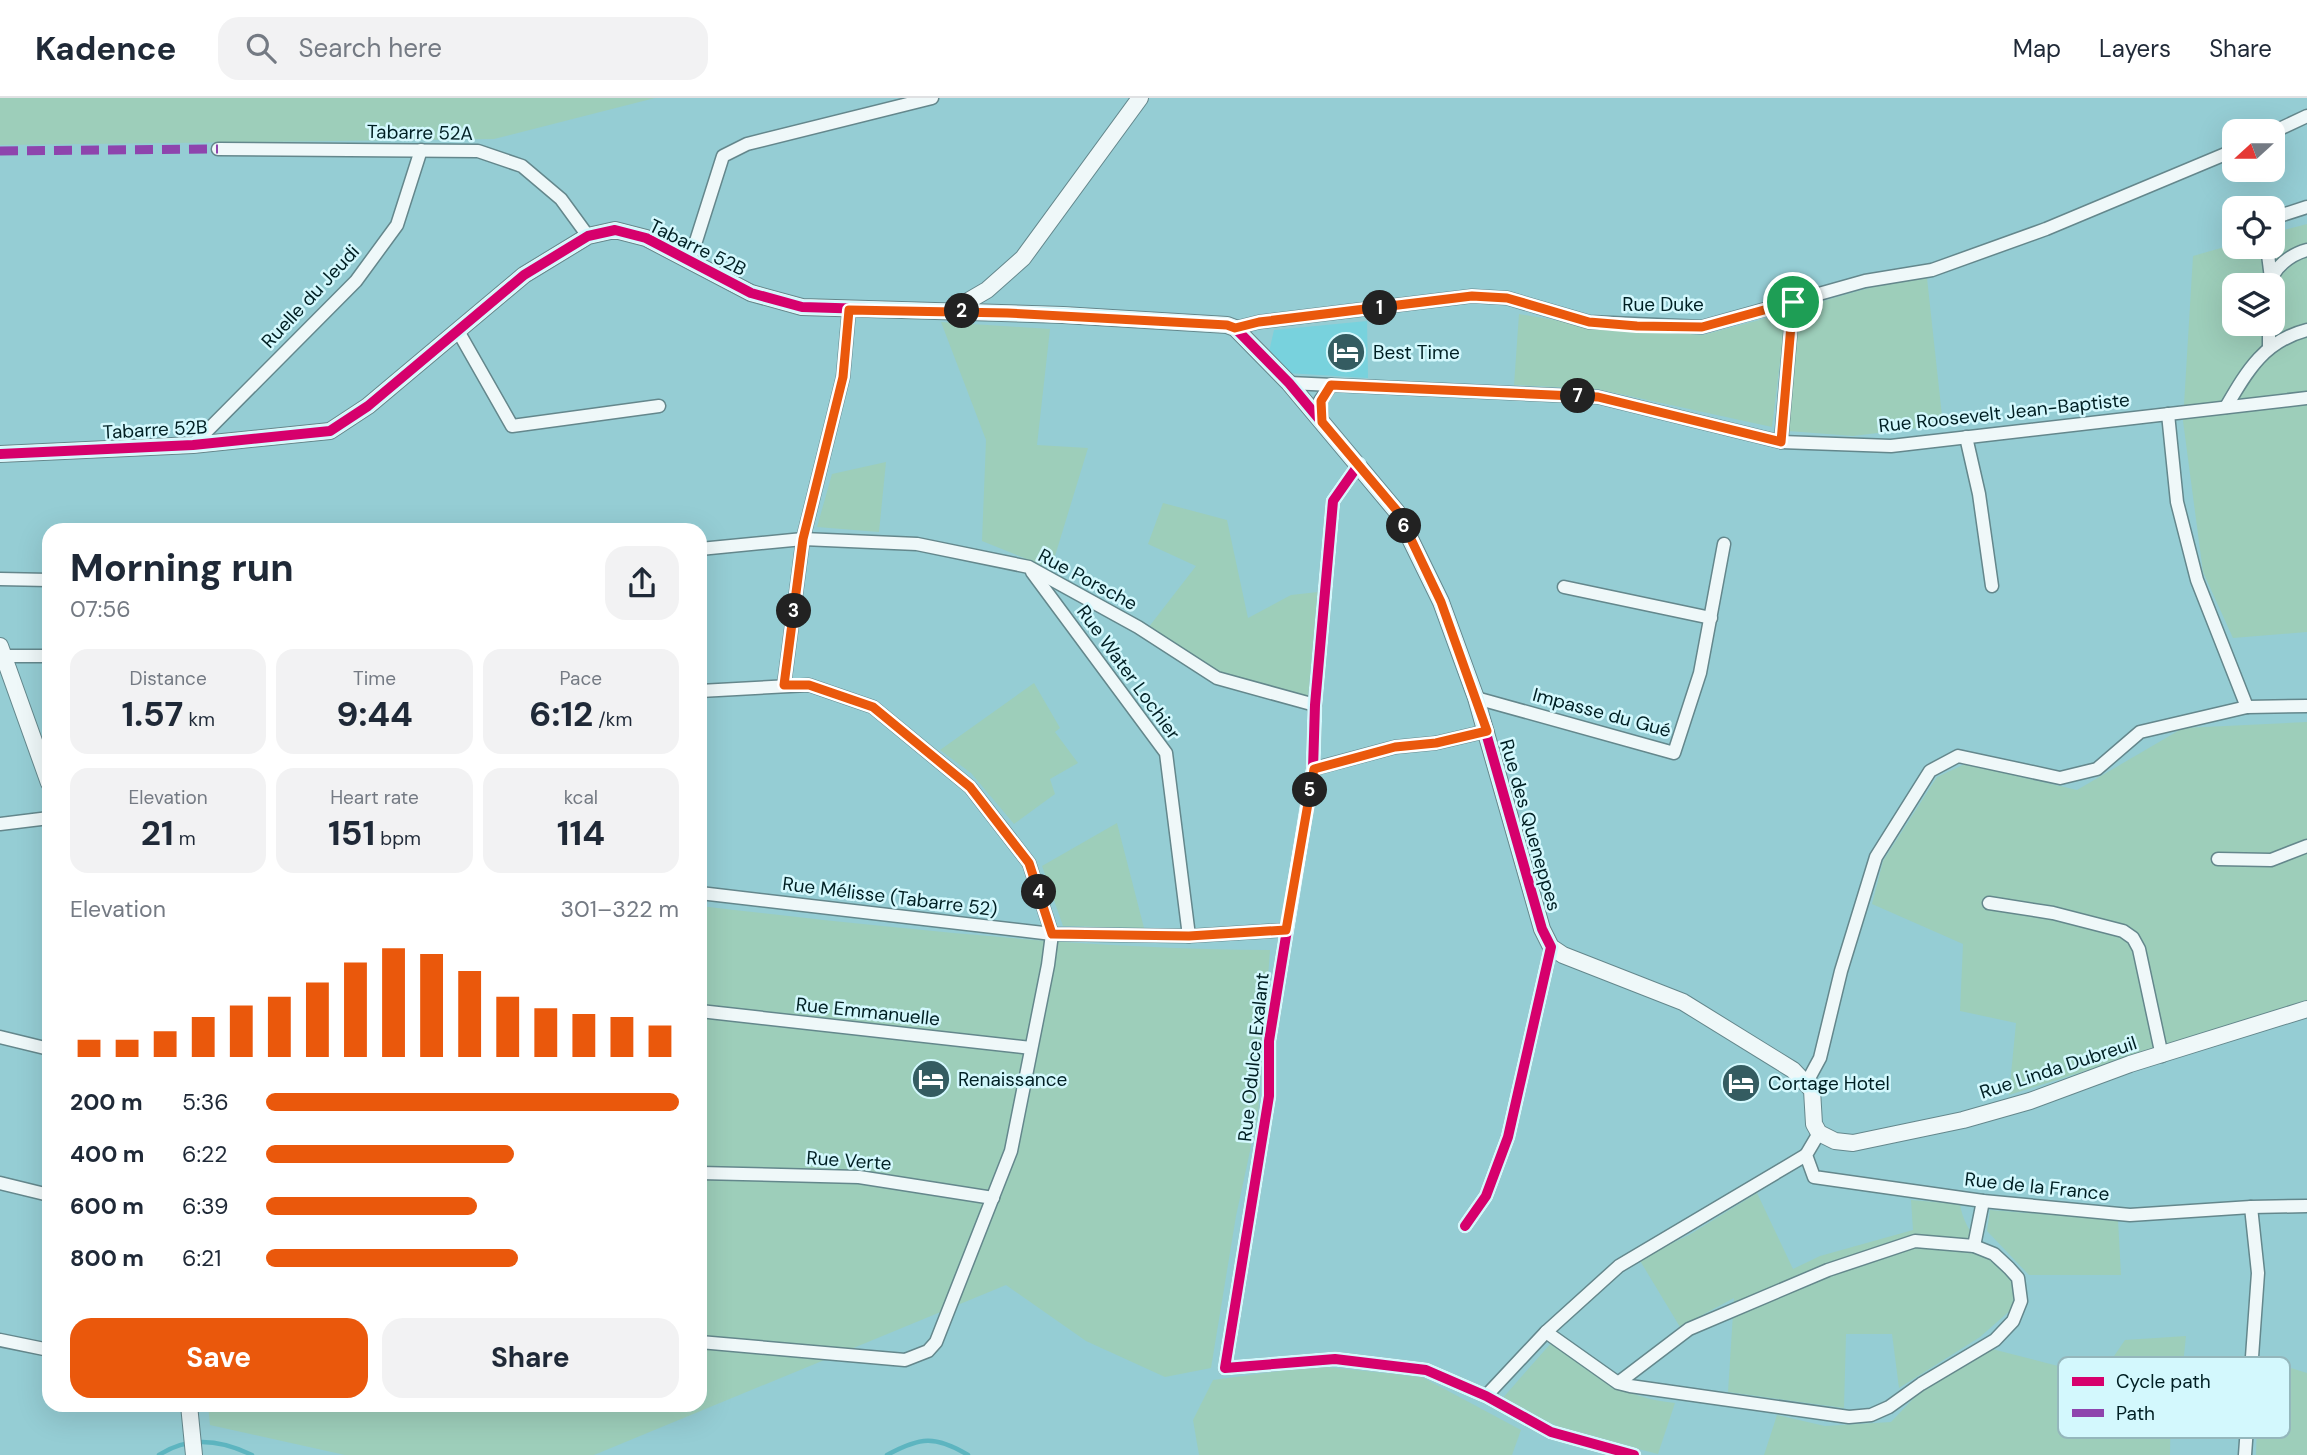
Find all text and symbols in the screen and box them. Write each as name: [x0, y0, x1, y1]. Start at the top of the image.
search box: [218, 17, 708, 80]
text: Kadence: [35, 27, 176, 70]
icon: search: [242, 29, 280, 67]
text: Search here: [298, 31, 442, 65]
text: Map: [2013, 33, 2061, 64]
text: Layers: [2099, 33, 2171, 64]
text: Share: [2209, 33, 2272, 64]
street label: Tabarre 52A: [367, 119, 474, 146]
north arrow: [2222, 119, 2286, 182]
map controls: [2222, 119, 2285, 336]
button: locate: [2222, 196, 2285, 259]
street label: Tabarre 52B: [645, 213, 750, 282]
street label: Ruelle du Jeudi: [256, 239, 365, 353]
pin: [1763, 272, 1823, 332]
button: layers: [2222, 273, 2285, 336]
icon: arrive: [1774, 283, 1812, 321]
pin: 1: [1362, 290, 1398, 326]
street label: Rue Duke: [1622, 292, 1704, 317]
pin: 2: [944, 294, 979, 328]
text: 1: [1376, 295, 1383, 320]
text: 2: [956, 298, 967, 323]
hotel icon: Best Time: [1325, 331, 1367, 373]
place label: Best Time: [1373, 340, 1460, 365]
pin: 7: [1560, 378, 1596, 414]
text: 7: [1572, 383, 1583, 408]
street label: Rue Roosevelt Jean-Baptiste: [1877, 387, 2131, 438]
street label: Tabarre 52B: [102, 414, 208, 445]
pin: 6: [1386, 508, 1422, 544]
text: 6: [1397, 513, 1410, 538]
text: Morning run: [70, 543, 294, 593]
street label: Rue Porsche: [1034, 543, 1142, 616]
button: share: [605, 546, 679, 620]
text: 07:56: [70, 594, 131, 624]
pin: 3: [776, 594, 812, 628]
text: 3: [788, 598, 799, 623]
street label: Rue Water Lochier: [1071, 600, 1186, 745]
text: Distance: [130, 666, 207, 691]
text: Time: [353, 666, 396, 691]
text: Pace: [560, 666, 602, 691]
street label: Impasse du Gué: [1530, 682, 1674, 743]
text: 1.57: [121, 691, 183, 737]
text: 9:44: [336, 691, 413, 737]
text: 6:12: [529, 691, 593, 737]
text: km: [183, 707, 215, 732]
text: /km: [593, 707, 632, 732]
street label: Rue des Queneppes: [1494, 736, 1567, 914]
pin: 5: [1292, 772, 1328, 808]
text: 5: [1304, 777, 1315, 802]
text: Elevation: [129, 785, 208, 810]
text: Heart rate: [330, 785, 419, 810]
text: kcal: [564, 785, 598, 810]
text: 21: [141, 810, 174, 856]
text: 151: [328, 810, 375, 856]
text: 114: [557, 810, 605, 856]
text: m: [174, 826, 196, 851]
text: bpm: [375, 826, 421, 851]
street label: Rue Mélisse (Tabarre 52): [781, 871, 999, 922]
pin: 4: [1021, 874, 1056, 910]
text: 4: [1032, 879, 1045, 904]
text: Elevation: [70, 894, 166, 924]
text: 301–322 m: [560, 894, 679, 924]
street label: Rue Odulce Exalant: [1232, 971, 1275, 1143]
street label: Rue Emmanuelle: [795, 991, 941, 1031]
street label: Rue Linda Dubreuil: [1976, 1030, 2140, 1105]
hotel icon: Renaissance: [910, 1058, 952, 1100]
hotel icon: Cortage Hotel: [1720, 1062, 1762, 1104]
place label: Renaissance: [958, 1067, 1067, 1092]
place label: Cortage Hotel: [1768, 1071, 1890, 1096]
text: 200 m: [70, 1087, 143, 1117]
text: 5:36: [182, 1087, 229, 1117]
text: 400 m: [70, 1139, 144, 1169]
text: 6:22: [182, 1139, 228, 1169]
street label: Rue Verte: [806, 1145, 892, 1176]
street label: Rue de la France: [1963, 1166, 2111, 1207]
text: 600 m: [70, 1191, 144, 1221]
text: 6:39: [182, 1191, 228, 1221]
text: 800 m: [70, 1243, 144, 1273]
text: 6:21: [182, 1243, 222, 1273]
button: Save: [70, 1318, 368, 1398]
button: Share: [382, 1318, 679, 1398]
legend: [2058, 1357, 2290, 1438]
text: Cycle path: [2116, 1369, 2211, 1394]
text: Path: [2116, 1401, 2155, 1426]

